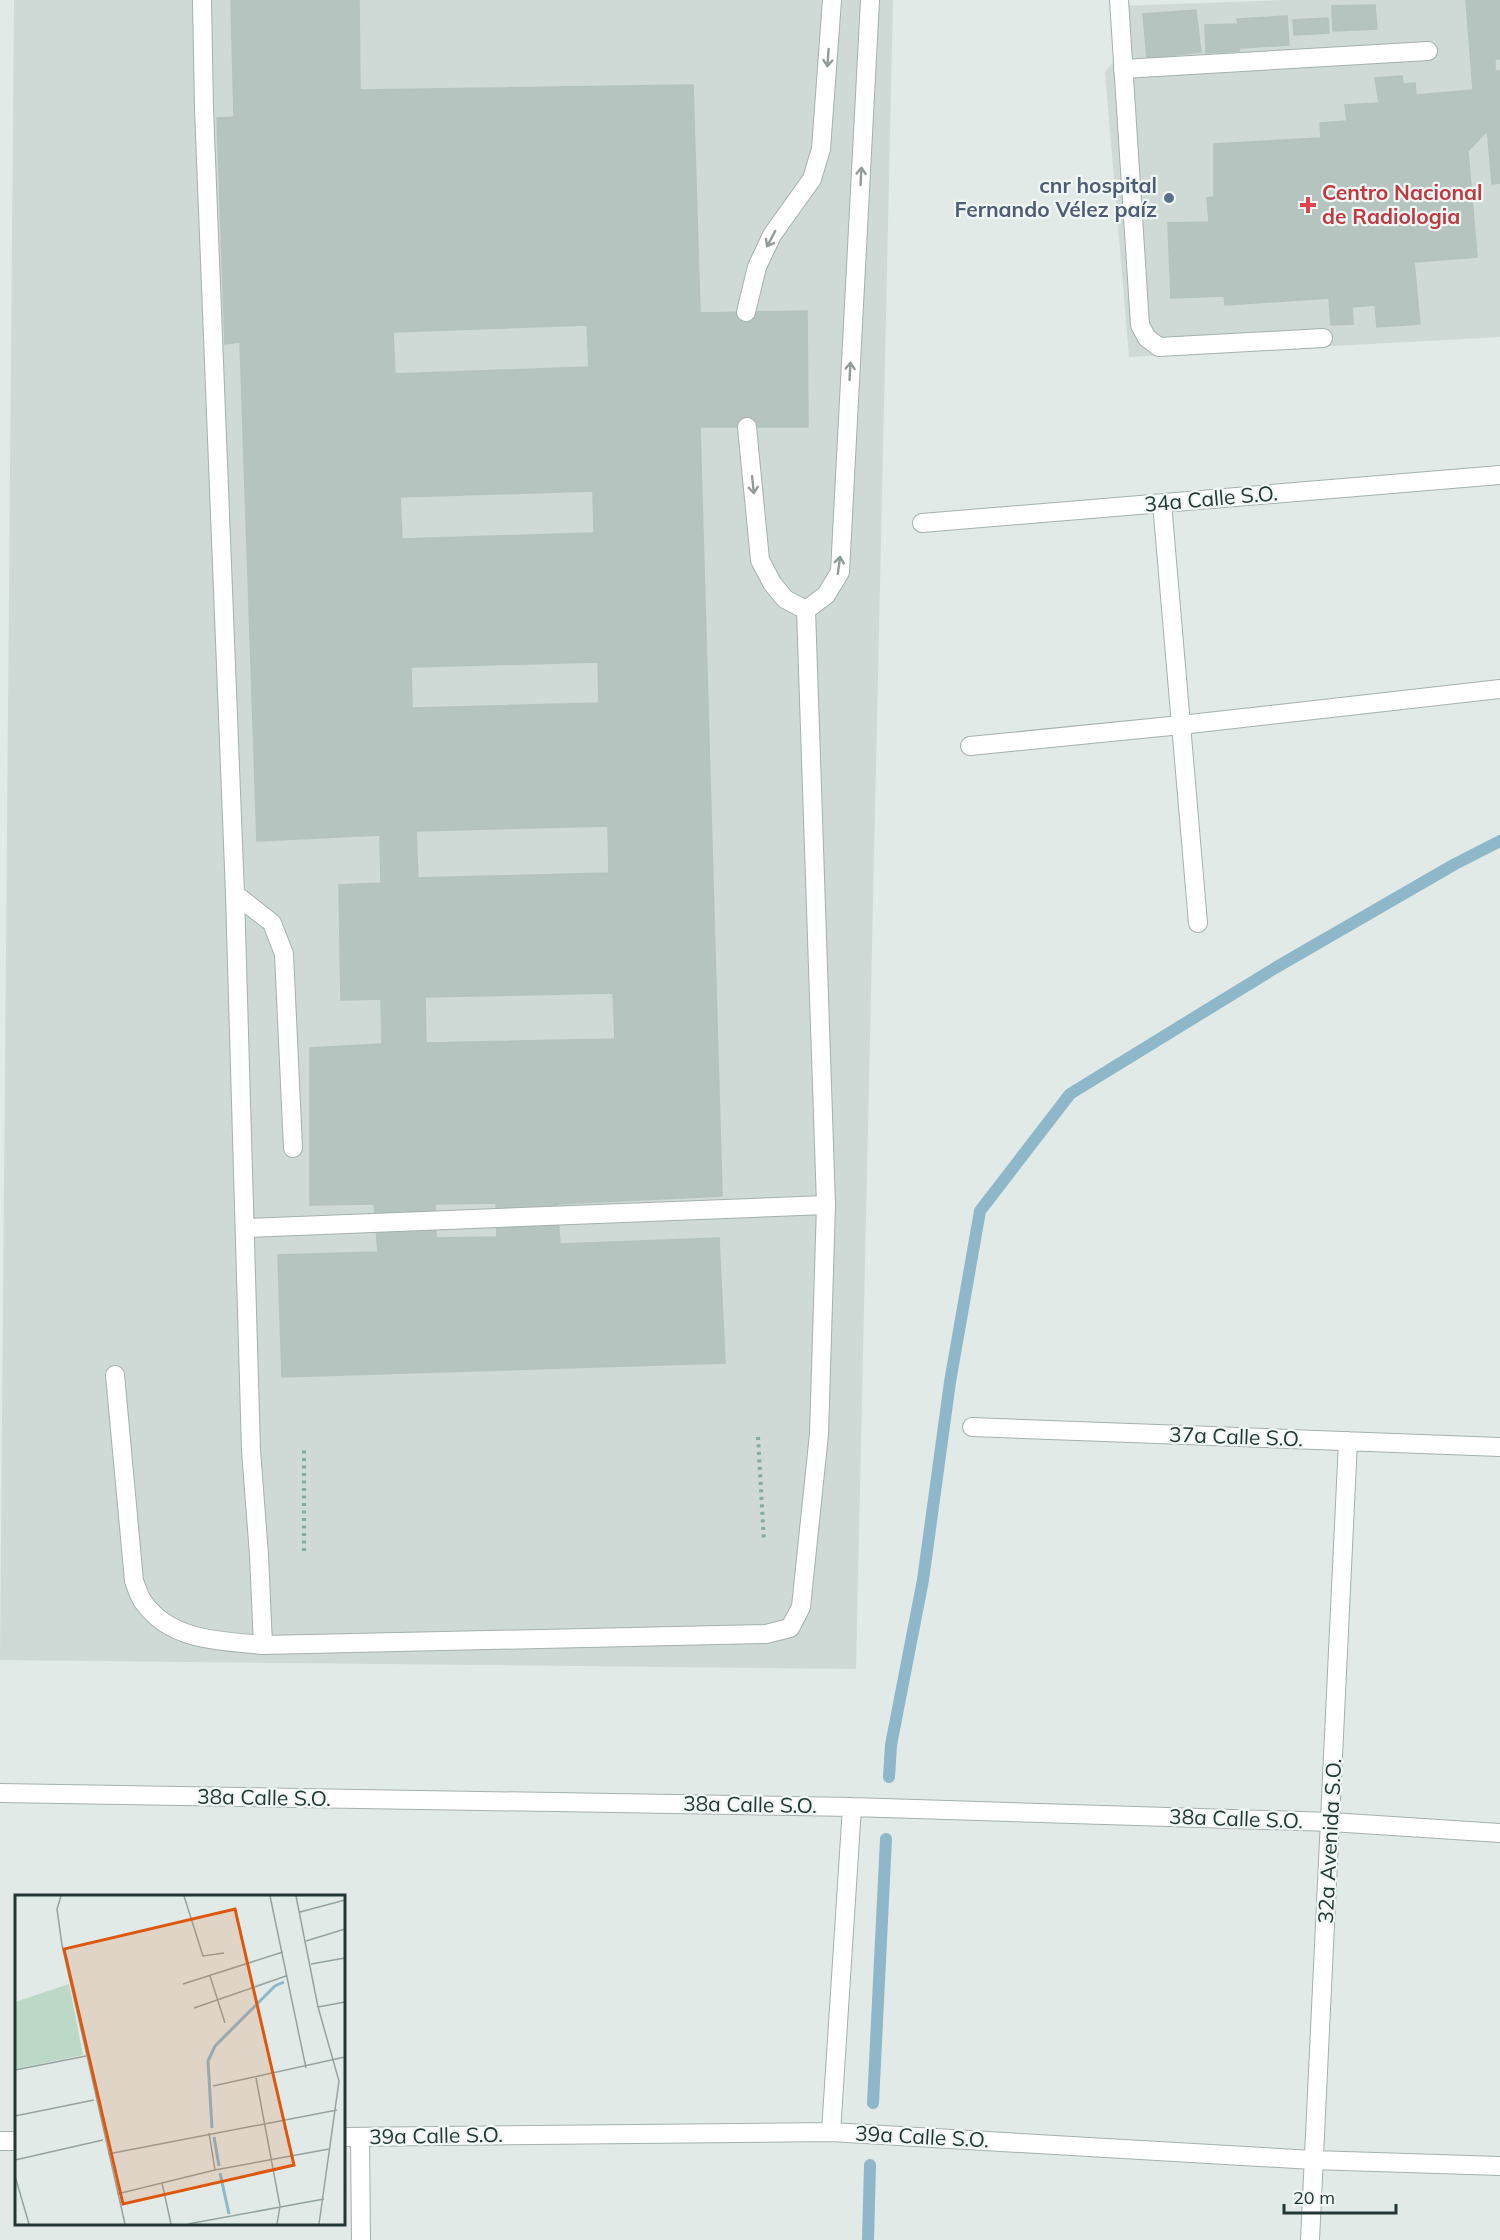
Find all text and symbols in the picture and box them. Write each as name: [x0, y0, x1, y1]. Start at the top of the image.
one-way arrow: [822, 48, 833, 68]
one-way arrow: [856, 166, 867, 186]
place label: cnr hospital Fernando Vélez paíz: [955, 172, 1157, 222]
place label: Centro Nacional de Radiologia: [1322, 179, 1483, 229]
marker: cnr hospital Fernando Vélez paíz: [1162, 191, 1176, 205]
marker: Centro Nacional de Radiologia: [1299, 196, 1317, 214]
one-way arrow: [765, 230, 777, 247]
one-way arrow: [845, 361, 856, 381]
one-way arrow: [748, 475, 759, 495]
street label: 34a Calle S.O.: [1143, 479, 1279, 517]
one-way arrow: [834, 556, 845, 575]
street label: 37a Calle S.O.: [1169, 1421, 1303, 1451]
street label: 32a Avenida S.O.: [1312, 1758, 1346, 1924]
street label: 38a Calle S.O.: [197, 1783, 331, 1811]
street label: 38a Calle S.O.: [683, 1790, 817, 1818]
street label: 38a Calle S.O.: [1169, 1803, 1303, 1833]
inset map: [15, 1895, 345, 2225]
street label: 39a Calle S.O.: [854, 2120, 990, 2152]
street label: 39a Calle S.O.: [369, 2121, 503, 2149]
scale bar: [1284, 2177, 1396, 2215]
text: 20 m: [1293, 2186, 1335, 2209]

